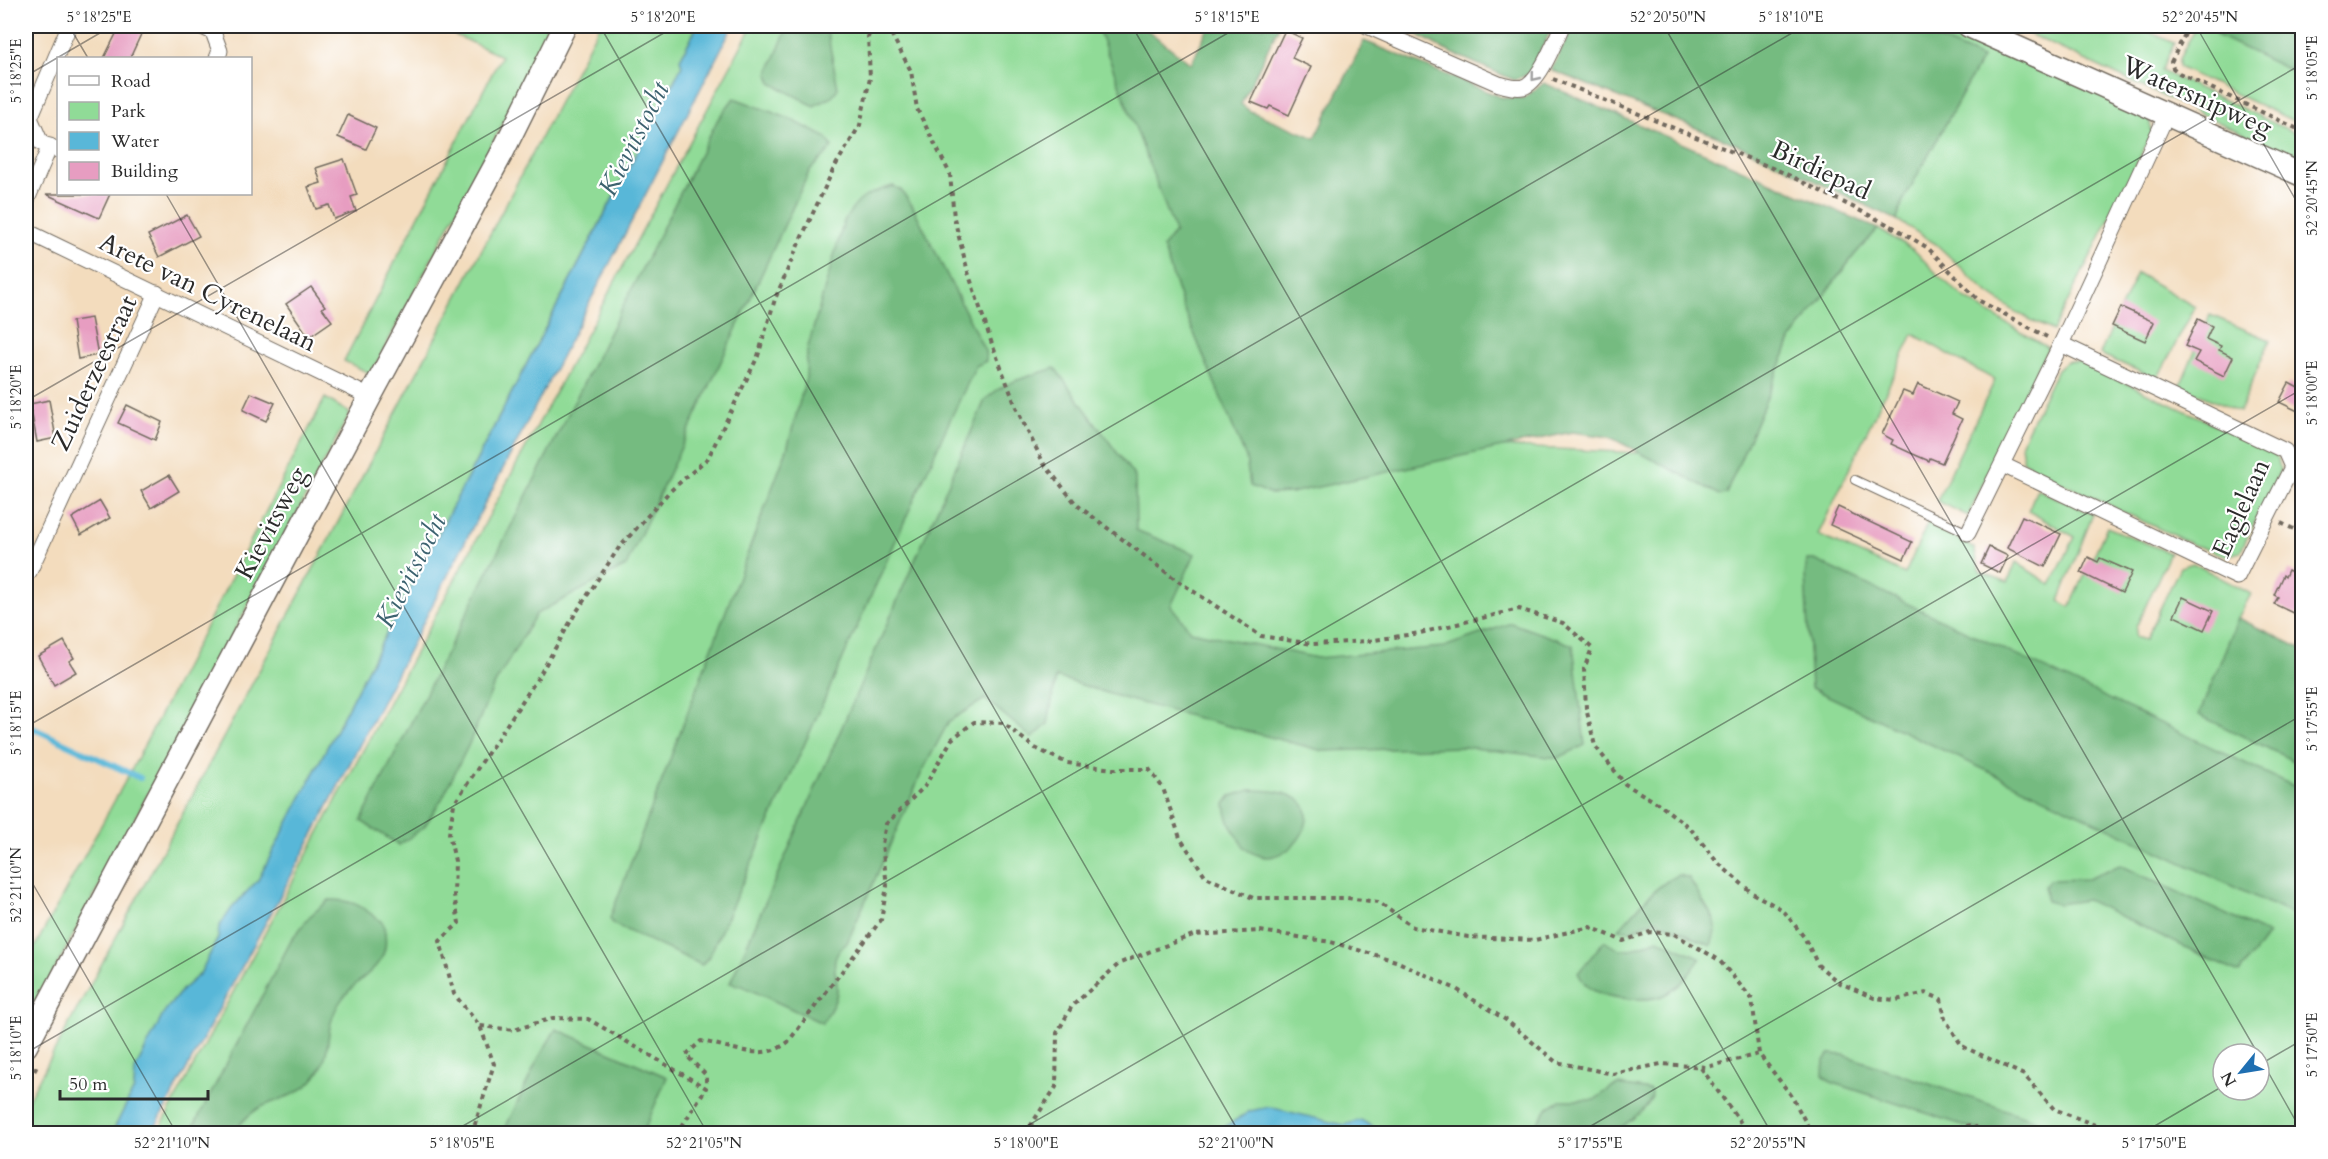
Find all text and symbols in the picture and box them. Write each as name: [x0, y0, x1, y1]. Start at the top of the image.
text: 5°18'25"E: [67, 7, 131, 27]
text: 5°18'20"E: [631, 7, 695, 27]
text: 5°18'15"E: [1195, 7, 1259, 27]
text: 52°20'50"N: [1630, 7, 1706, 27]
text: 5°18'10"E: [1759, 7, 1823, 27]
text: 52°20'45"N: [2162, 7, 2238, 27]
text: 5°18'05"E: [2302, 36, 2322, 100]
text: 5°18'25"E: [6, 39, 26, 103]
street label: Watersnipweg: [2115, 47, 2278, 145]
legend: [57, 57, 252, 195]
text: Road: [111, 69, 151, 94]
one-way arrow: [1531, 70, 1542, 81]
water label: Kievitstocht: [589, 74, 679, 203]
text: Park: [111, 99, 146, 124]
text: Water: [110, 129, 160, 154]
street label: Birdiepad: [1765, 132, 1877, 208]
text: Building: [111, 159, 179, 184]
text: 52°20'45"N: [2302, 160, 2322, 236]
street label: Arete van Cyrenelaan: [93, 224, 323, 360]
street label: Zuiderzeestraat: [43, 290, 145, 456]
text: 5°18'00"E: [2302, 361, 2322, 425]
text: 5°18'20"E: [6, 365, 26, 429]
street label: Eaglelaan: [2204, 453, 2278, 563]
street label: Kievitsweg: [227, 460, 316, 586]
water label: Kievitstocht: [366, 506, 456, 635]
text: 5°17'55"E: [2302, 687, 2322, 751]
text: 5°18'15"E: [6, 691, 26, 755]
text: 52°21'10"N: [6, 847, 26, 923]
text: 5°17'50"E: [2302, 1013, 2322, 1077]
text: 5°18'10"E: [6, 1016, 26, 1080]
north arrow: [2211, 1042, 2271, 1102]
scale bar: [60, 1063, 208, 1101]
text: N: [2216, 1067, 2242, 1091]
text: 50 m: [69, 1072, 108, 1097]
text: 52°21'10"N: [134, 1133, 210, 1153]
text: 5°18'05"E: [430, 1133, 494, 1153]
text: 52°21'05"N: [666, 1133, 742, 1153]
text: 5°18'00"E: [994, 1133, 1058, 1153]
text: 52°21'00"N: [1198, 1133, 1274, 1153]
text: 5°17'55"E: [1558, 1133, 1622, 1153]
text: 52°20'55"N: [1730, 1133, 1806, 1153]
text: 5°17'50"E: [2122, 1133, 2186, 1153]

